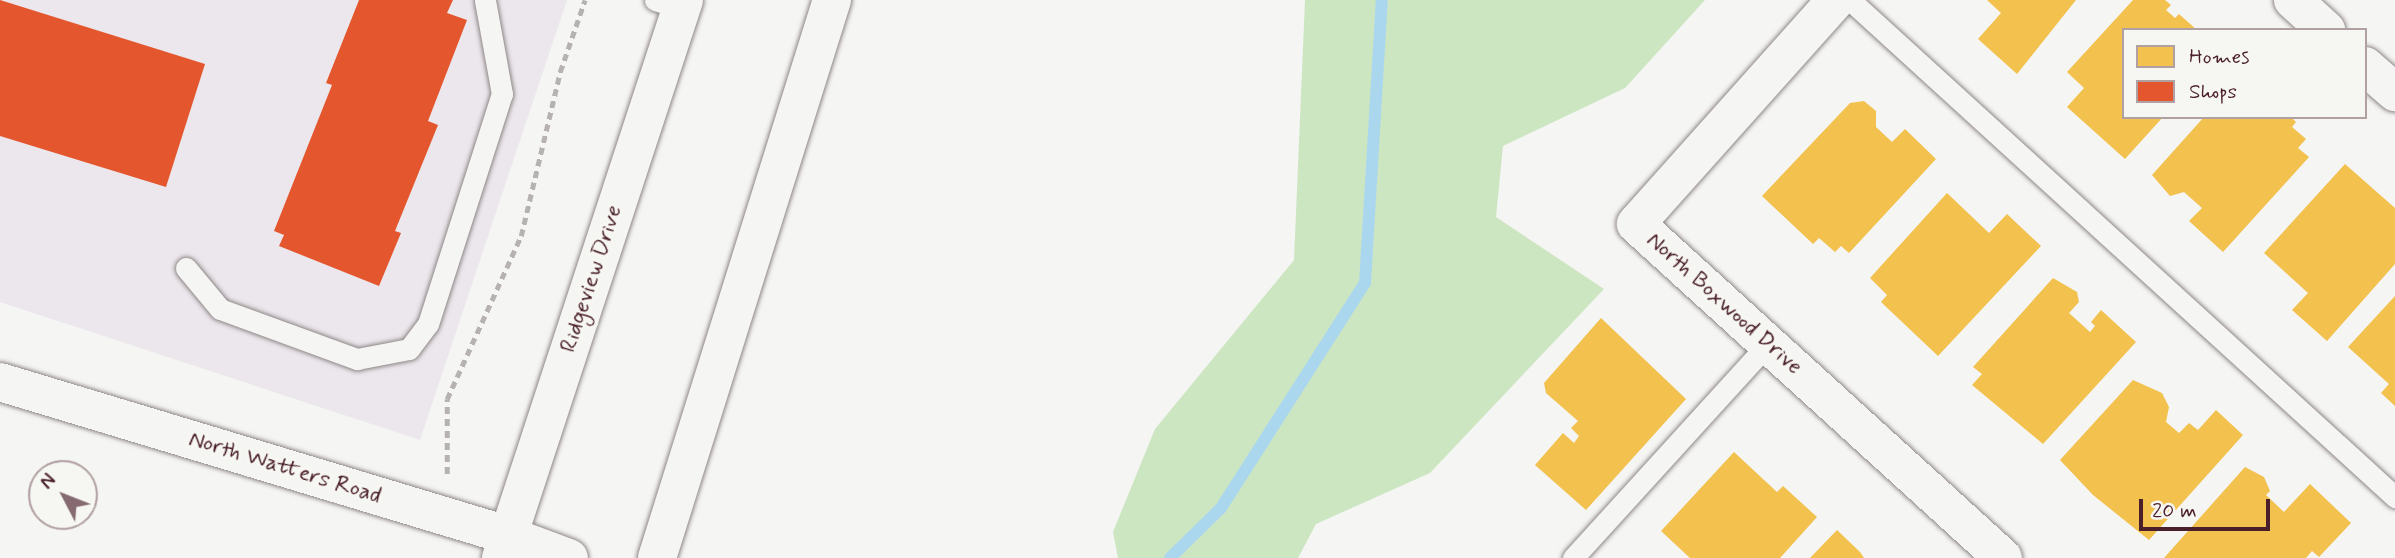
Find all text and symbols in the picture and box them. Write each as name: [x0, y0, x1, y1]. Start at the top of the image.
legend: [2122, 28, 2367, 119]
text: Homes: [2189, 43, 2249, 71]
text: Shops: [2189, 78, 2237, 106]
street label: Ridgeview Drive: [555, 203, 629, 355]
street label: North Boxwood Drive: [1641, 227, 1807, 381]
street label: North Watters Road: [186, 426, 384, 510]
north arrow: [28, 460, 98, 530]
text: N: [35, 469, 62, 495]
scale bar: [2143, 484, 2274, 528]
text: 20 m: [2152, 497, 2197, 525]

